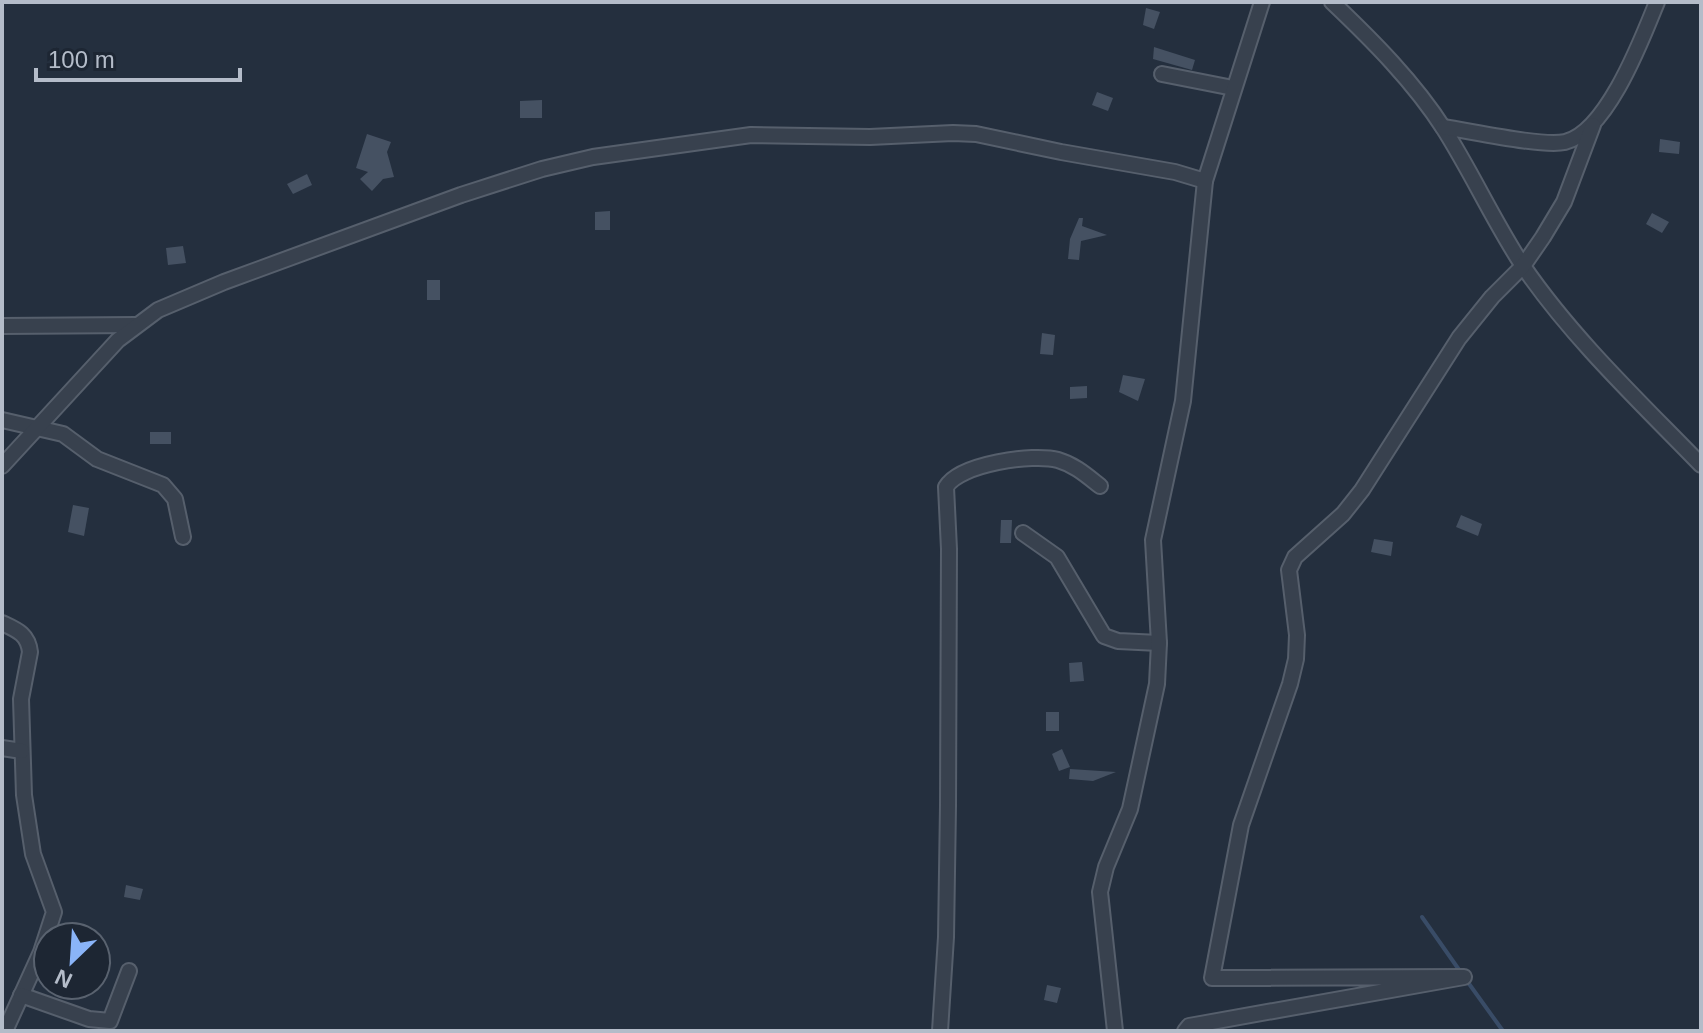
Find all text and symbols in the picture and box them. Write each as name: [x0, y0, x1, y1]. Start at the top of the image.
scale bar: [36, 32, 240, 82]
text: 100 m: [48, 46, 115, 73]
north arrow: [32, 921, 112, 1001]
text: N: [51, 964, 76, 993]

